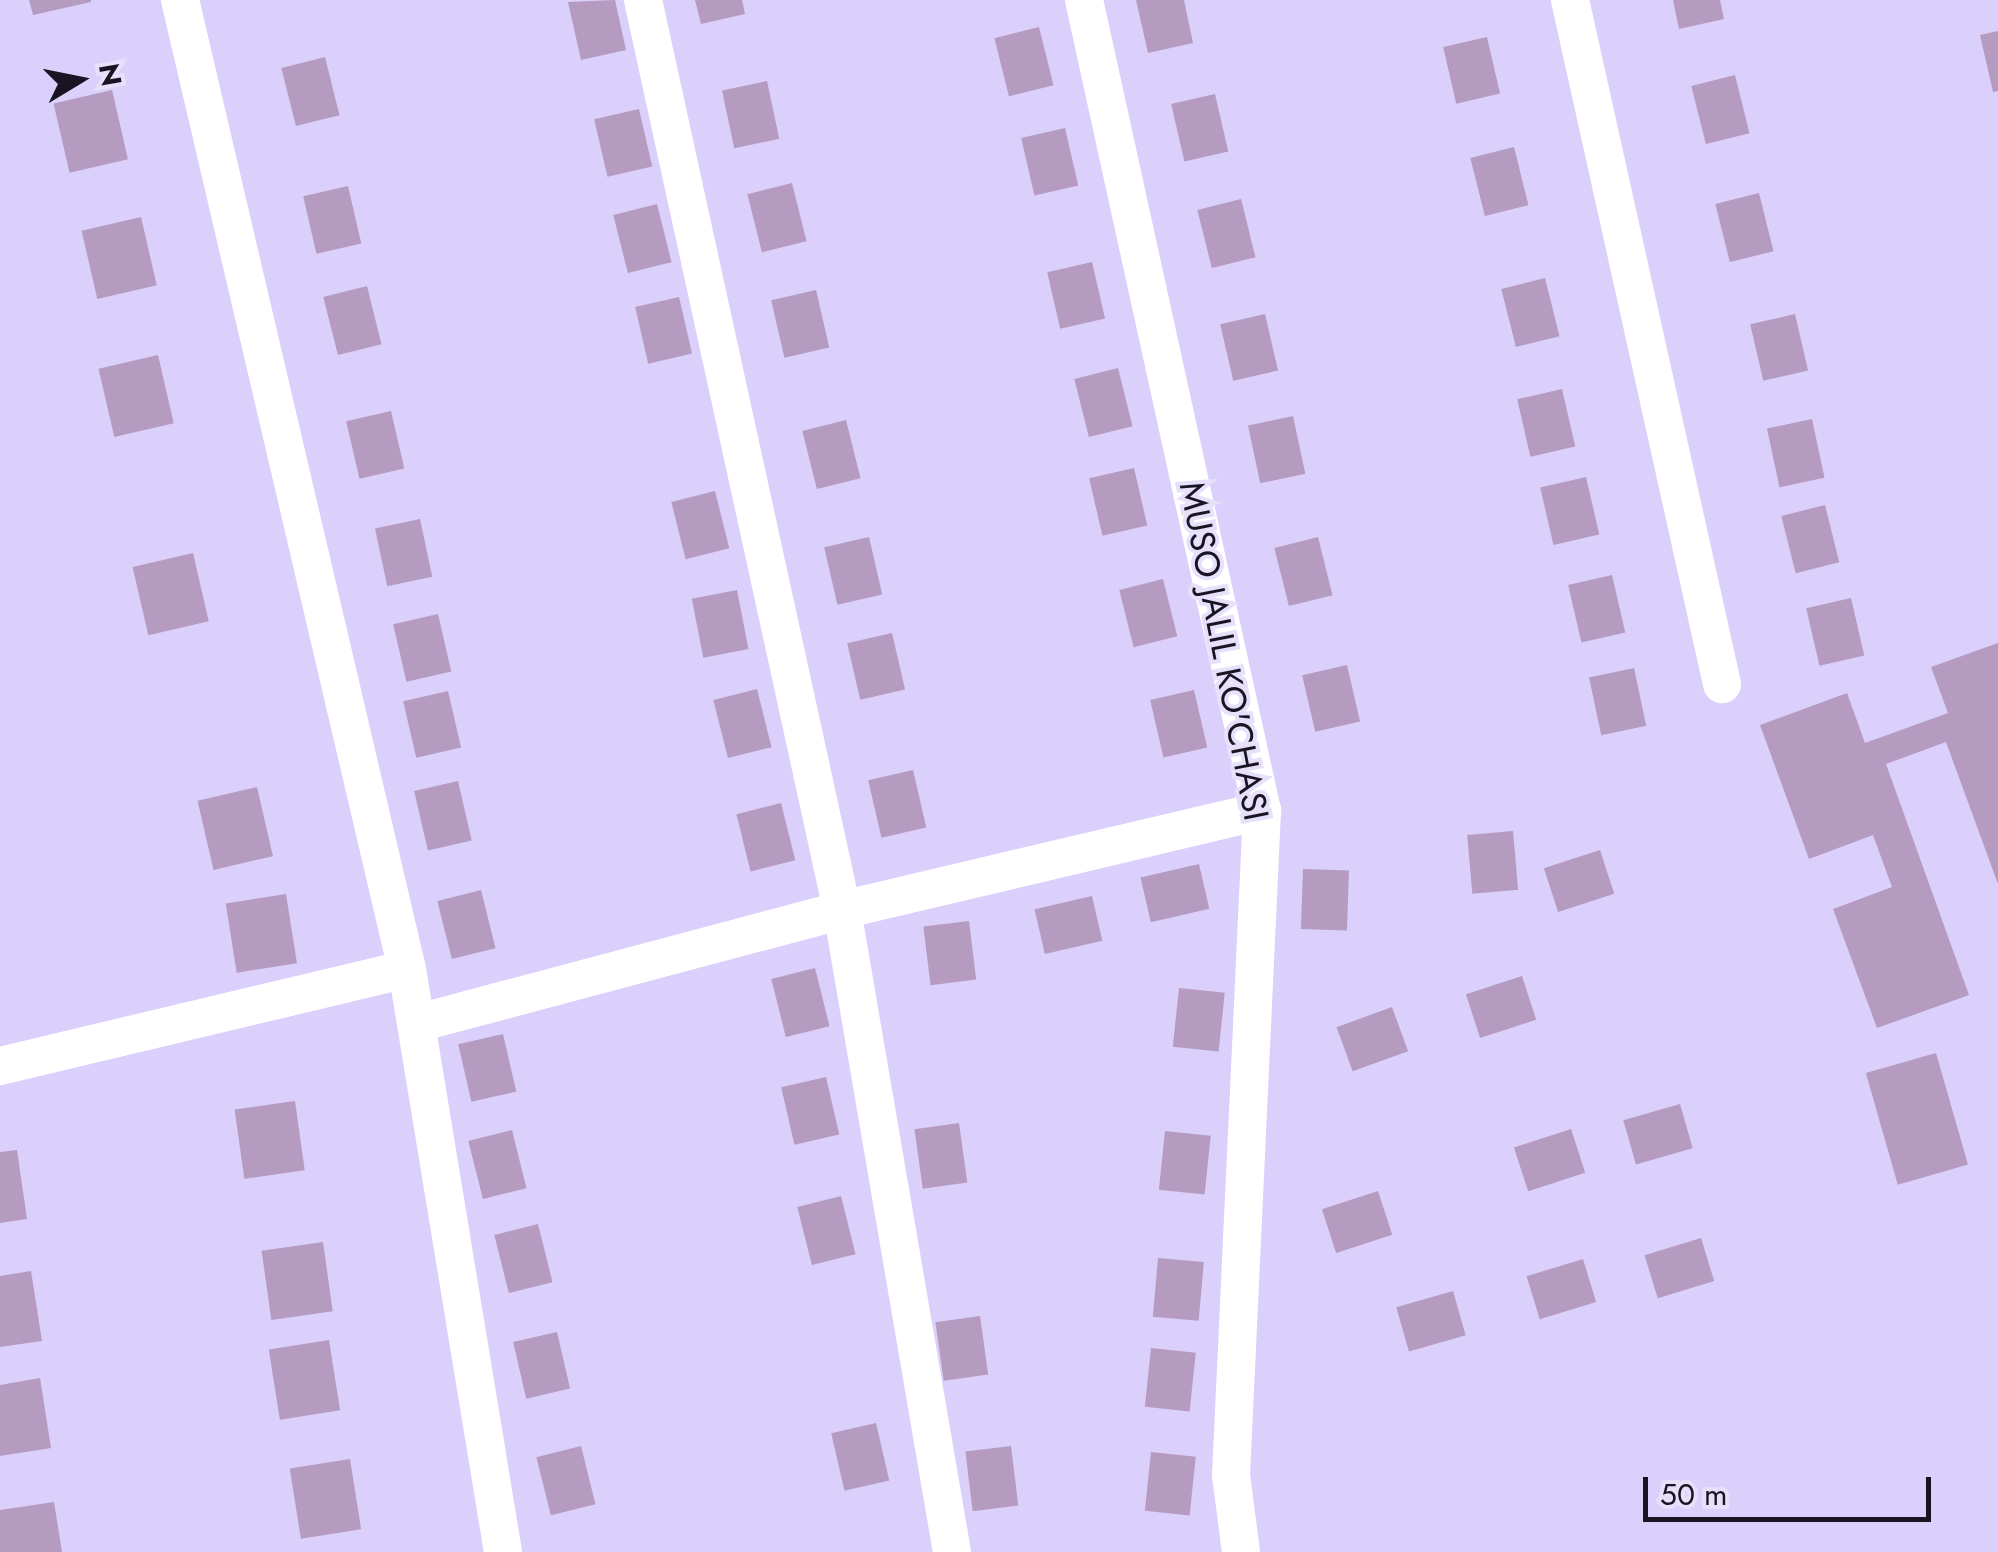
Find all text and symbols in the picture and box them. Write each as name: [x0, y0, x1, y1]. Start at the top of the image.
north arrow: [30, 30, 130, 130]
text: N: [88, 60, 132, 89]
street label: MUSO JALIL KO'CHASI: [1171, 478, 1277, 824]
scale bar: [1648, 1457, 1936, 1519]
text: 50 m: [1660, 1473, 1727, 1516]

